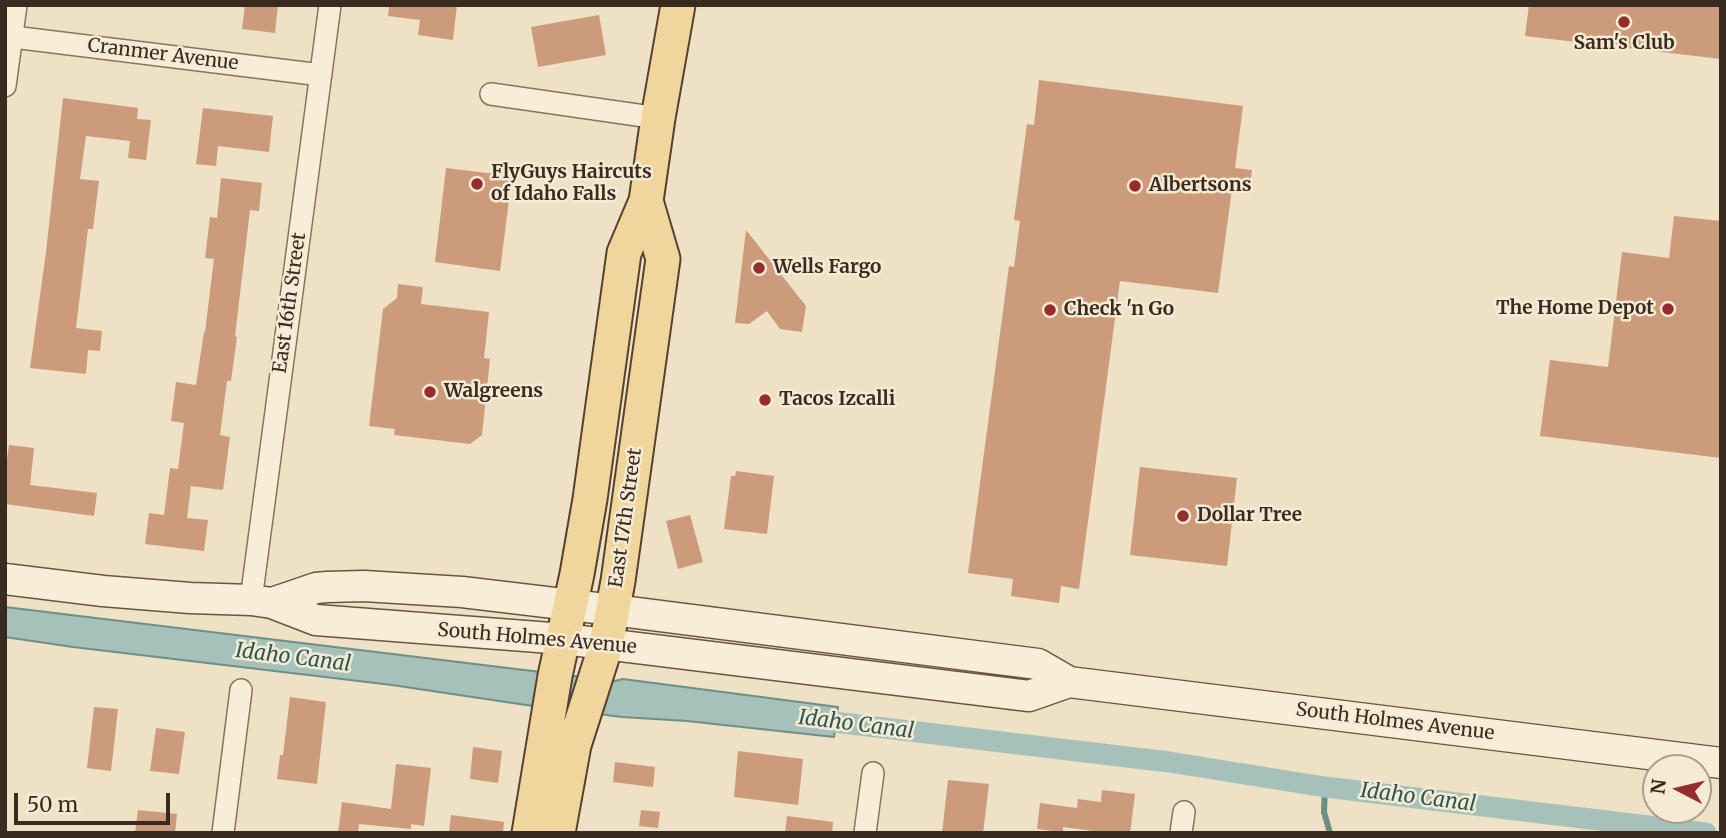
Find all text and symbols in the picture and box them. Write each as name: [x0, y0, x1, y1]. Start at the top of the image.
marker: Sam's Club: [1616, 14, 1632, 30]
place label: Sam's Club: [1573, 33, 1675, 55]
street label: Cranmer Avenue: [86, 34, 240, 76]
place label: FlyGuys Haircuts of Idaho Falls: [491, 162, 652, 206]
place label: Albertsons: [1149, 175, 1251, 197]
marker: FlyGuys Haircuts of Idaho Falls: [469, 176, 485, 192]
marker: Albertsons: [1127, 178, 1143, 194]
street label: East 16th Street: [269, 231, 311, 375]
place label: Wells Fargo: [773, 257, 881, 279]
marker: Wells Fargo: [751, 260, 767, 276]
place label: The Home Depot: [1496, 298, 1654, 320]
place label: Check 'n Go: [1064, 299, 1174, 321]
marker: The Home Depot: [1660, 301, 1676, 317]
marker: Check 'n Go: [1042, 302, 1058, 318]
place label: Walgreens: [444, 381, 543, 403]
marker: Walgreens: [422, 384, 438, 400]
place label: Tacos Izcalli: [779, 389, 895, 411]
marker: Tacos Izcalli: [757, 392, 773, 408]
street label: East 17th Street: [605, 447, 647, 589]
place label: Dollar Tree: [1197, 505, 1302, 527]
marker: Dollar Tree: [1175, 508, 1191, 524]
street label: South Holmes Avenue: [436, 619, 638, 659]
water label: Idaho Canal: [234, 638, 352, 678]
street label: South Holmes Avenue: [1294, 699, 1496, 745]
water label: Idaho Canal: [797, 705, 915, 745]
north arrow: [1642, 754, 1712, 824]
scale bar: [18, 778, 173, 822]
water label: Idaho Canal: [1359, 778, 1477, 818]
text: N: [1645, 778, 1671, 796]
text: 50 m: [27, 791, 78, 818]

